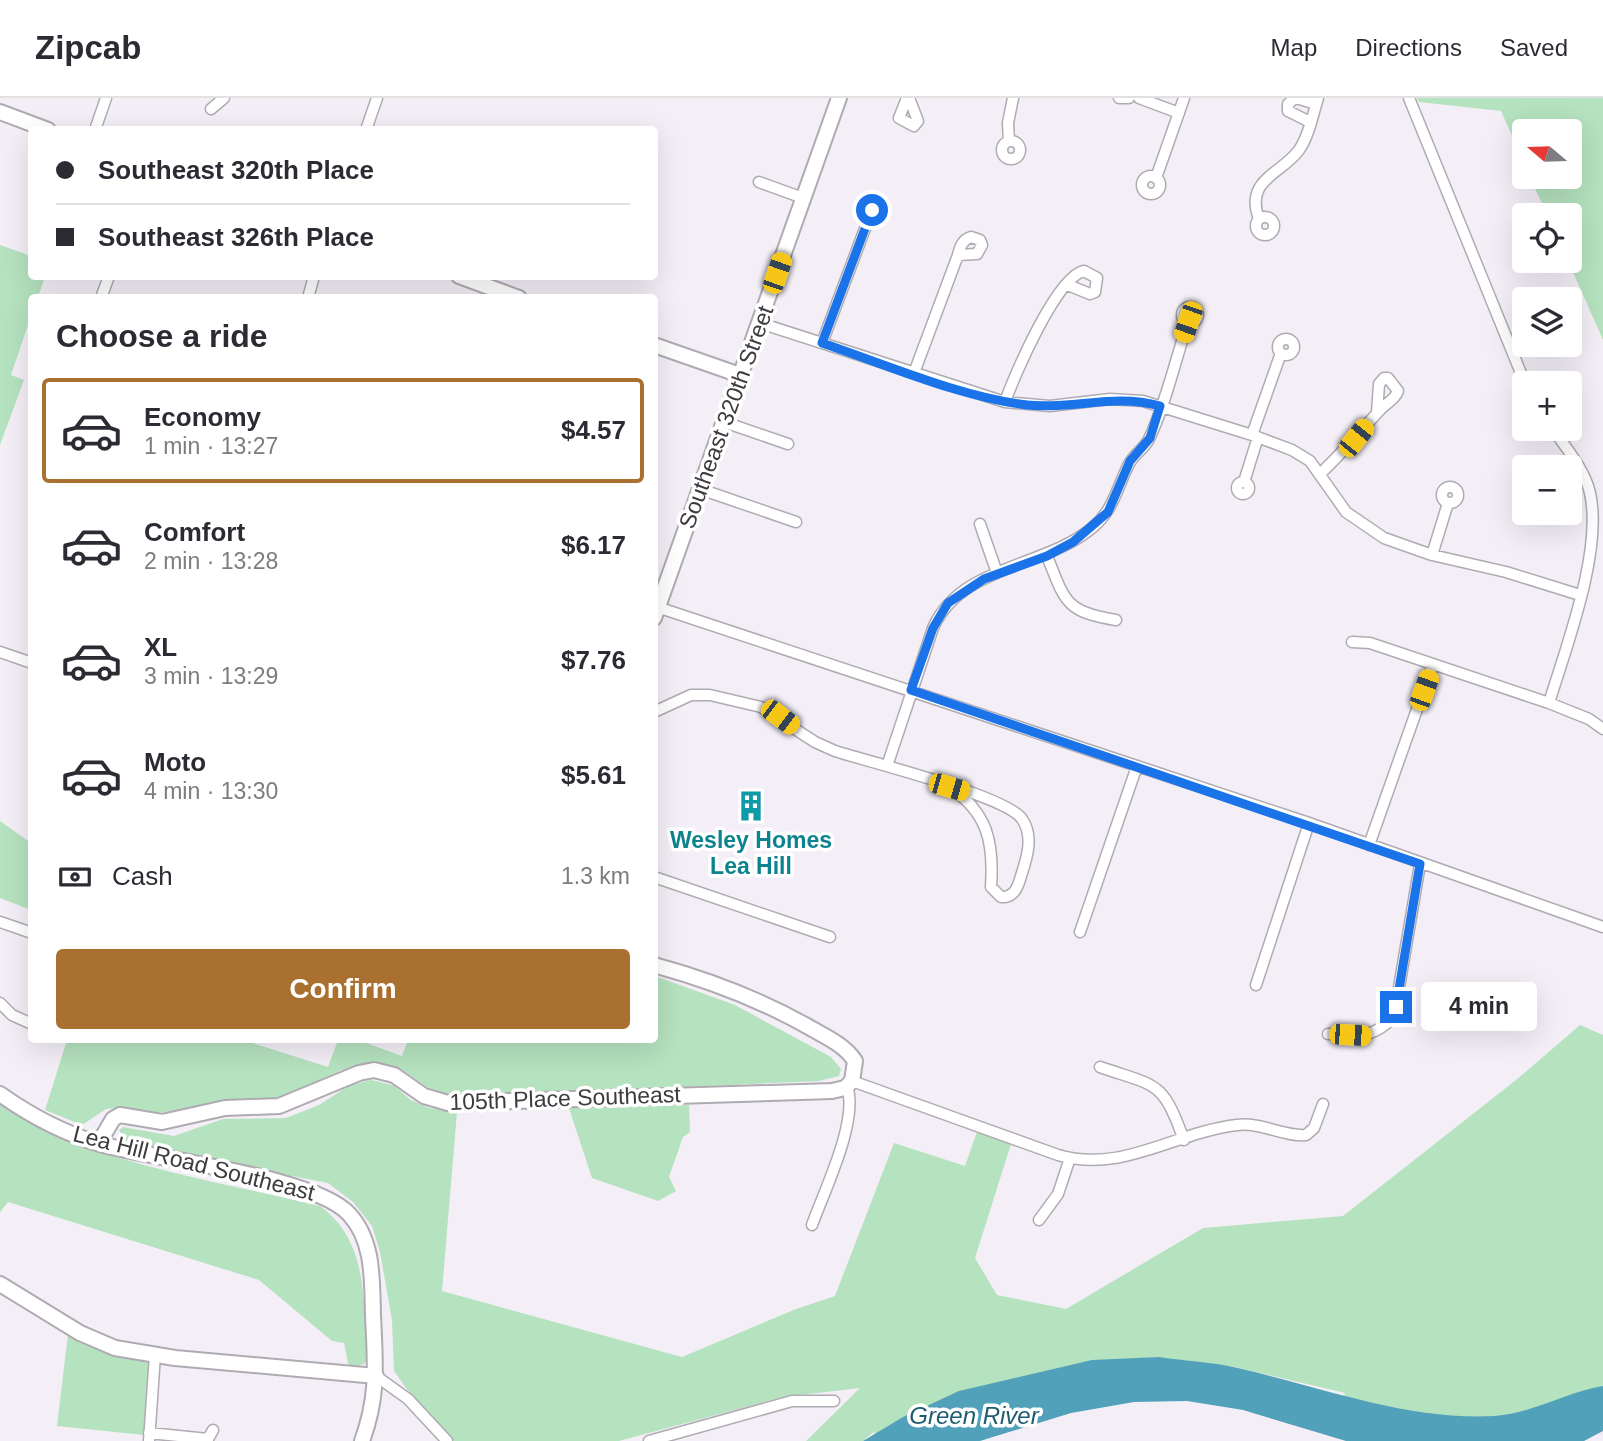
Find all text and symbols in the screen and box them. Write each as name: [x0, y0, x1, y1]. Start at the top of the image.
text: Zipcab: [35, 29, 141, 66]
text: Map: [1271, 34, 1317, 61]
text: Directions: [1355, 34, 1462, 61]
text: Saved: [1500, 34, 1568, 61]
north arrow: [1512, 119, 1582, 189]
map controls: [1512, 119, 1582, 525]
text: Southeast 320th Place: [98, 155, 374, 185]
route start: [856, 194, 888, 226]
button: locate: [1512, 203, 1582, 273]
text: Southeast 326th Place: [98, 222, 374, 252]
car: [761, 250, 794, 296]
button: layers: [1512, 287, 1582, 357]
car: [1172, 299, 1205, 345]
street label: Southeast 320th Street: [674, 301, 779, 532]
text: Choose a ride: [56, 318, 268, 354]
button: +: [1512, 371, 1582, 441]
icon: car: [60, 399, 123, 462]
text: Economy: [144, 402, 261, 432]
text: $4.57: [561, 415, 626, 445]
car: [1335, 415, 1378, 461]
text: 1 min · 13:27: [144, 433, 278, 459]
button: −: [1512, 455, 1582, 525]
icon: car: [60, 514, 123, 577]
text: Comfort: [144, 517, 245, 547]
text: $6.17: [561, 530, 626, 560]
text: 2 min · 13:28: [144, 548, 278, 574]
icon: car: [60, 629, 123, 692]
text: XL: [144, 632, 177, 662]
text: $7.76: [561, 645, 626, 675]
text: 3 min · 13:29: [144, 663, 278, 689]
car: [1407, 667, 1442, 713]
car: [757, 696, 804, 738]
icon: car: [60, 744, 123, 807]
text: Moto: [144, 747, 206, 777]
text: $5.61: [561, 760, 626, 790]
car: [926, 771, 973, 803]
text: 4 min · 13:30: [144, 778, 278, 804]
building icon: Wesley Homes Lea Hill: [734, 789, 768, 823]
place label: Wesley Homes Lea Hill: [670, 827, 832, 879]
icon: cash: [56, 858, 94, 896]
text: Cash: [112, 861, 173, 891]
text: 1.3 km: [561, 863, 630, 889]
button: Confirm: [56, 949, 630, 1029]
callout: 4 min: [1420, 982, 1536, 1032]
route end: [1380, 991, 1412, 1023]
text: 4 min: [1449, 993, 1509, 1019]
car: [1329, 1023, 1372, 1047]
street label: 105th Place Southeast: [449, 1081, 682, 1115]
street label: Lea Hill Road Southeast: [71, 1120, 318, 1206]
water label: Green River: [909, 1402, 1040, 1429]

